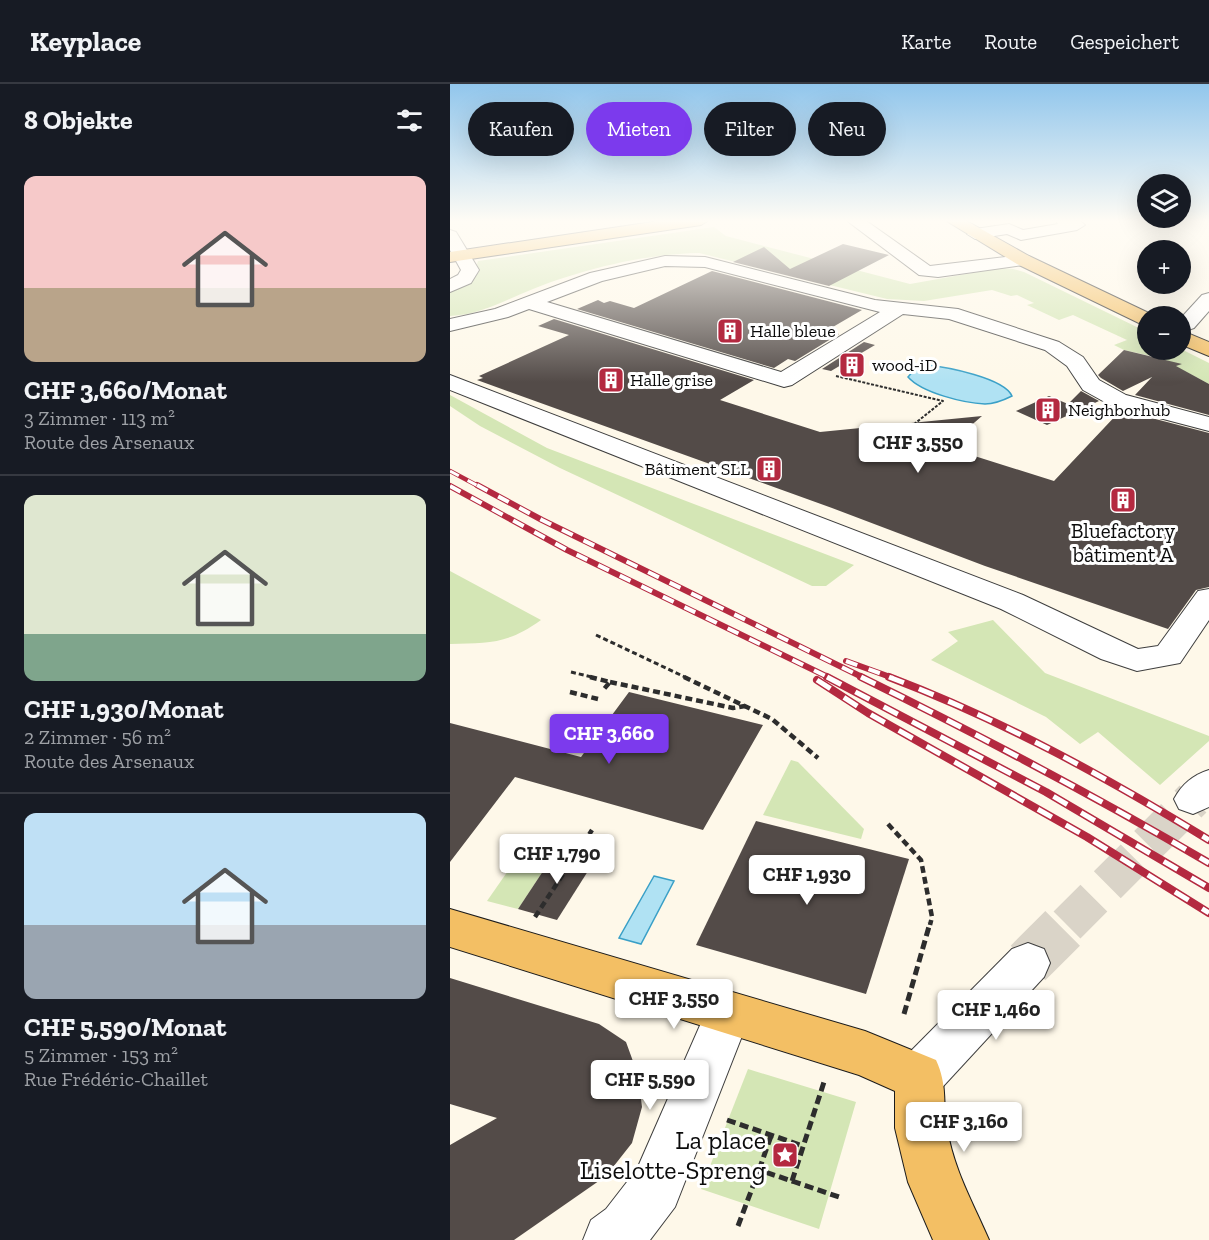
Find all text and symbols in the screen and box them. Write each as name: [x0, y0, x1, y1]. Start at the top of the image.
text: Keyplace: [30, 25, 141, 58]
text: Karte: [901, 29, 951, 54]
text: Route: [984, 29, 1037, 54]
text: Gespeichert: [1070, 29, 1179, 54]
chip: Kaufen: [468, 102, 574, 156]
chip: Mieten: [586, 102, 692, 156]
chip: Filter: [704, 102, 796, 156]
chip: Neu: [808, 102, 886, 156]
text: 8 Objekte: [24, 104, 132, 136]
icon: filters: [393, 104, 426, 137]
map controls: [1137, 174, 1191, 360]
button: layers: [1137, 174, 1191, 228]
icon: home: [171, 215, 279, 323]
button: +: [1137, 240, 1191, 294]
button: −: [1137, 306, 1191, 360]
building icon: Halle bleue: [715, 316, 745, 346]
place label: Halle bleue: [750, 320, 836, 342]
building icon: wood-iD: [837, 350, 867, 380]
place label: wood-iD: [872, 354, 937, 376]
building icon: Halle grise: [596, 365, 626, 395]
place label: Halle grise: [630, 369, 713, 391]
text: CHF 3,660/Monat: [24, 374, 227, 406]
building icon: Neighborhub: [1033, 395, 1063, 425]
place label: Neighborhub: [1068, 399, 1170, 421]
text: 3 Zimmer · 113 m²: [24, 406, 175, 430]
pin: CHF 3,550: [849, 423, 987, 474]
text: Route des Arsenaux: [24, 430, 194, 454]
text: CHF 3,550: [873, 430, 963, 454]
building icon: Bâtiment SLL: [754, 454, 784, 484]
place label: Bâtiment SLL: [644, 458, 750, 480]
building icon: Bluefactory bâtiment A: [1108, 485, 1138, 515]
place label: Bluefactory bâtiment A: [1071, 518, 1175, 567]
icon: home: [171, 534, 279, 642]
text: CHF 1,930/Monat: [24, 693, 224, 725]
pin: CHF 3,660: [540, 714, 678, 765]
text: CHF 3,660: [564, 721, 654, 745]
text: 2 Zimmer · 56 m²: [24, 725, 171, 749]
text: Route des Arsenaux: [24, 749, 194, 773]
pin: CHF 1,790: [488, 834, 626, 885]
text: CHF 1,790: [514, 841, 600, 865]
icon: home: [171, 852, 279, 960]
pin: CHF 1,930: [738, 855, 876, 906]
text: CHF 1,930: [763, 862, 851, 886]
pin: CHF 3,550: [605, 979, 743, 1030]
text: CHF 3,550: [629, 986, 719, 1010]
pin: CHF 1,460: [927, 990, 1065, 1041]
text: CHF 1,460: [951, 997, 1041, 1021]
text: CHF 5,590/Monat: [24, 1011, 226, 1043]
text: 5 Zimmer · 153 m²: [24, 1043, 178, 1067]
pin: CHF 5,590: [581, 1060, 719, 1111]
text: Rue Frédéric-Chaillet: [24, 1067, 208, 1091]
text: CHF 5,590: [605, 1067, 695, 1091]
pin: CHF 3,160: [895, 1102, 1033, 1153]
text: CHF 3,160: [920, 1109, 1008, 1133]
place label: La place Liselotte-Spreng: [580, 1124, 766, 1186]
place icon: La place Liselotte-Spreng: [770, 1140, 800, 1170]

